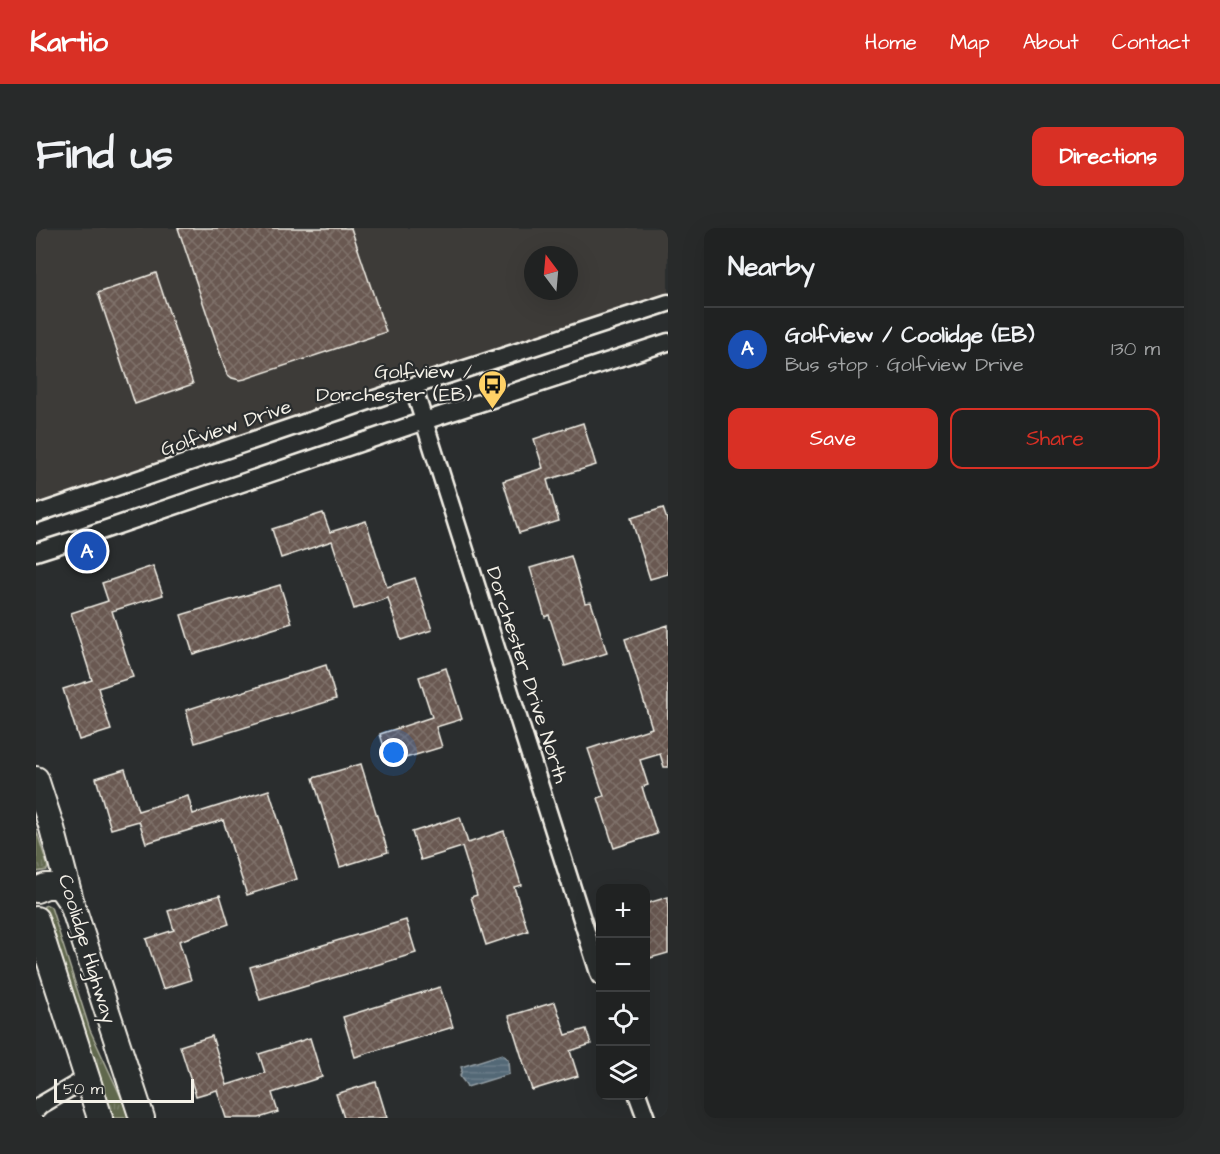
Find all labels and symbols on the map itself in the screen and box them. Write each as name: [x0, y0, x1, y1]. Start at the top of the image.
north arrow: [524, 246, 578, 300]
place label: Golfview / Dorchester (EB): [316, 358, 472, 409]
bus stop icon: Golfview / Dorchester (EB): [477, 368, 509, 410]
street label: Golfview Drive: [157, 392, 295, 463]
pin: A: [68, 528, 106, 574]
street label: Dorchester Drive North: [479, 563, 575, 787]
your location: [379, 738, 408, 767]
street label: Coolidge Highway: [50, 871, 123, 1027]
scale bar: [54, 1076, 194, 1104]

